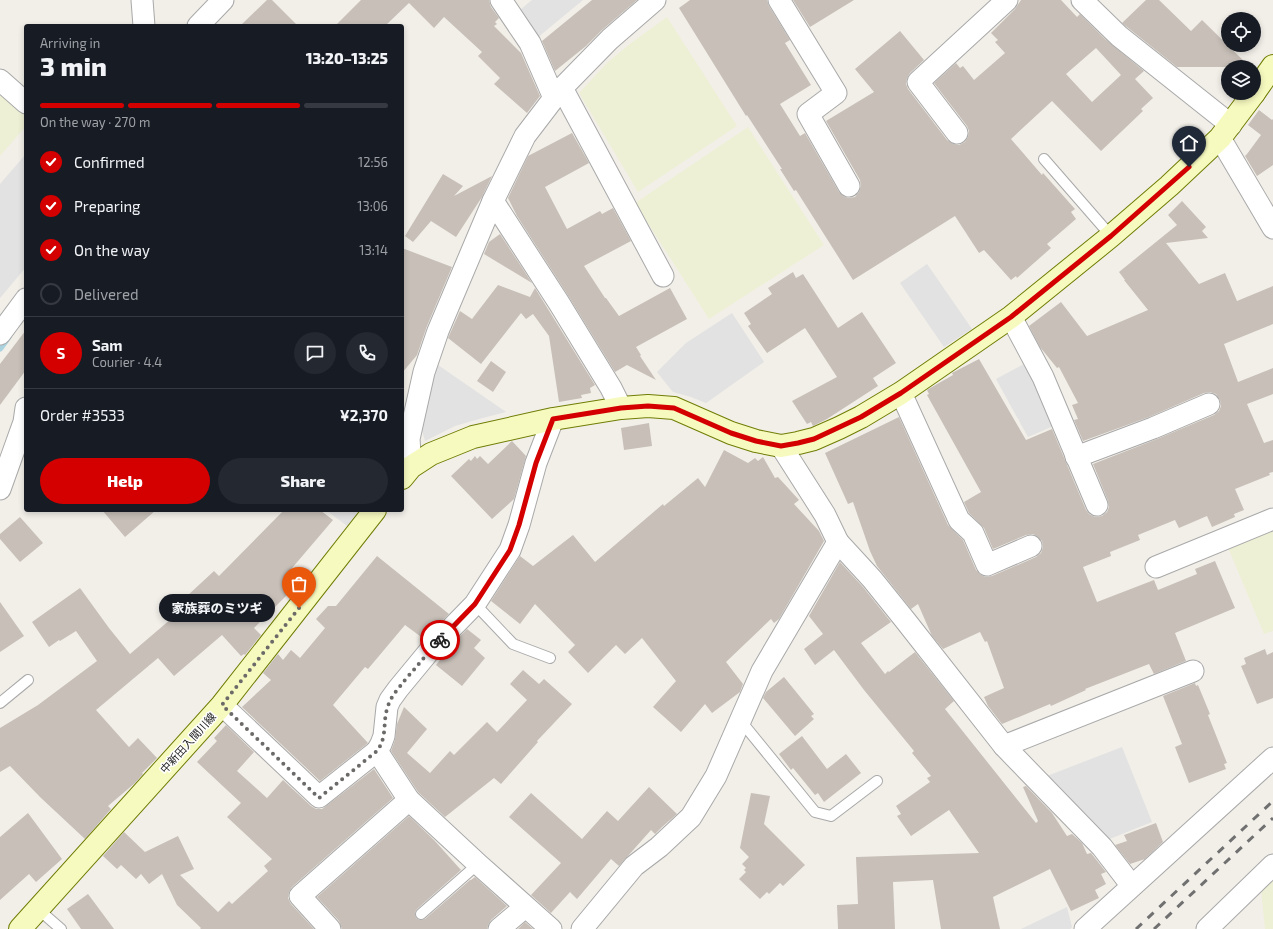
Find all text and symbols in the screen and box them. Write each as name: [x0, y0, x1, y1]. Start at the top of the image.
map controls: [1221, 12, 1261, 100]
button: locate: [1221, 12, 1261, 52]
text: Arriving in: [40, 35, 100, 51]
text: 13:20–13:25: [306, 49, 388, 67]
text: 3 min: [40, 50, 107, 81]
button: layers: [1221, 60, 1261, 100]
text: On the way · 270 m: [40, 114, 150, 130]
pin: [1172, 126, 1206, 167]
icon: home: [1178, 132, 1200, 154]
icon: check: [40, 151, 62, 173]
text: Confirmed: [74, 153, 145, 171]
text: 12:56: [358, 154, 388, 170]
icon: check: [40, 195, 62, 217]
text: Preparing: [74, 197, 140, 215]
text: 13:06: [357, 198, 388, 214]
icon: check: [40, 239, 62, 261]
text: On the way: [74, 241, 150, 259]
text: 13:14: [359, 242, 388, 258]
text: Delivered: [74, 285, 139, 303]
button: chat: [294, 332, 336, 374]
button: phone: [346, 332, 388, 374]
text: Sam: [92, 336, 123, 354]
text: S: [57, 344, 65, 362]
text: Courier · 4.4: [92, 354, 162, 370]
text: Order #3533: [40, 406, 125, 424]
text: ¥2,370: [340, 406, 388, 424]
button: Help: [40, 458, 210, 504]
button: Share: [218, 458, 388, 504]
pin: [282, 567, 316, 608]
icon: bag: [288, 573, 310, 595]
callout: 家族葬のミツギ: [159, 594, 275, 622]
text: 家族葬のミツギ: [171, 600, 263, 616]
courier: [420, 620, 460, 660]
icon: bike: [429, 629, 451, 651]
street label: 中新田入間川線: [157, 710, 218, 776]

